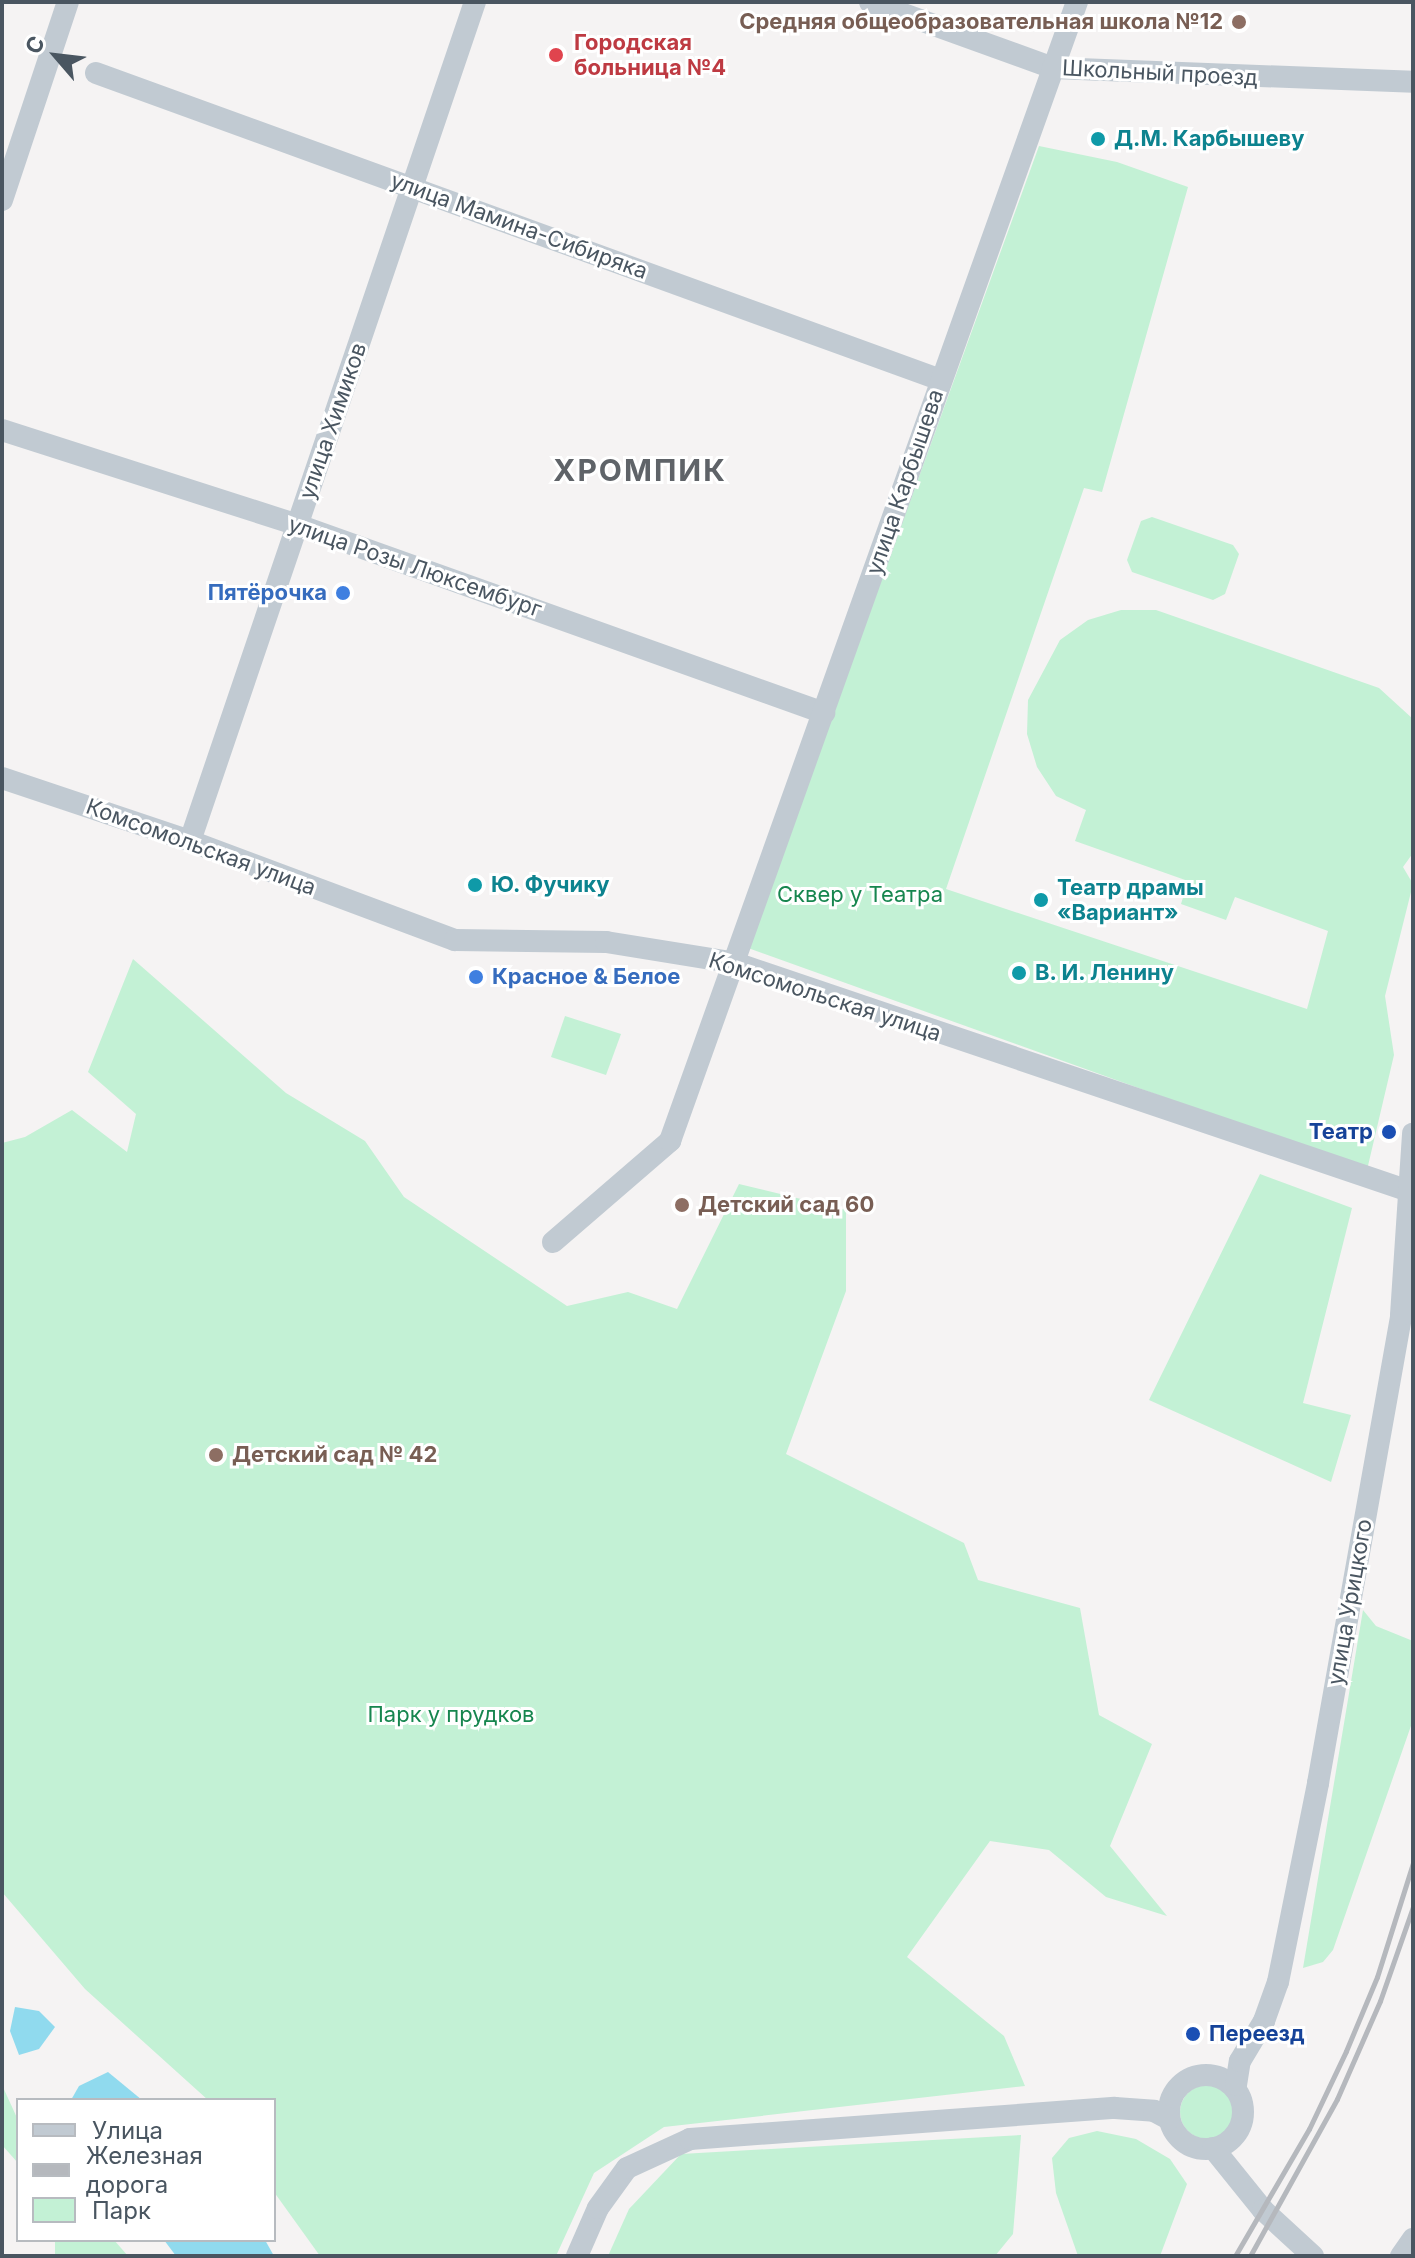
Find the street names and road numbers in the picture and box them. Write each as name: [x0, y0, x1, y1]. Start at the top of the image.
street label: Школьный проезд: [1061, 55, 1259, 91]
street label: улица Мамина-Сибиряка: [387, 167, 651, 285]
street label: улица Химиков: [294, 339, 372, 503]
street label: улица Карбышева: [861, 386, 949, 578]
street label: улица Розы Люксембург: [285, 511, 545, 623]
street label: Комсомольская улица: [82, 793, 320, 901]
street label: Комсомольская улица: [706, 947, 944, 1047]
street label: улица Урицкого: [1322, 1517, 1378, 1687]

